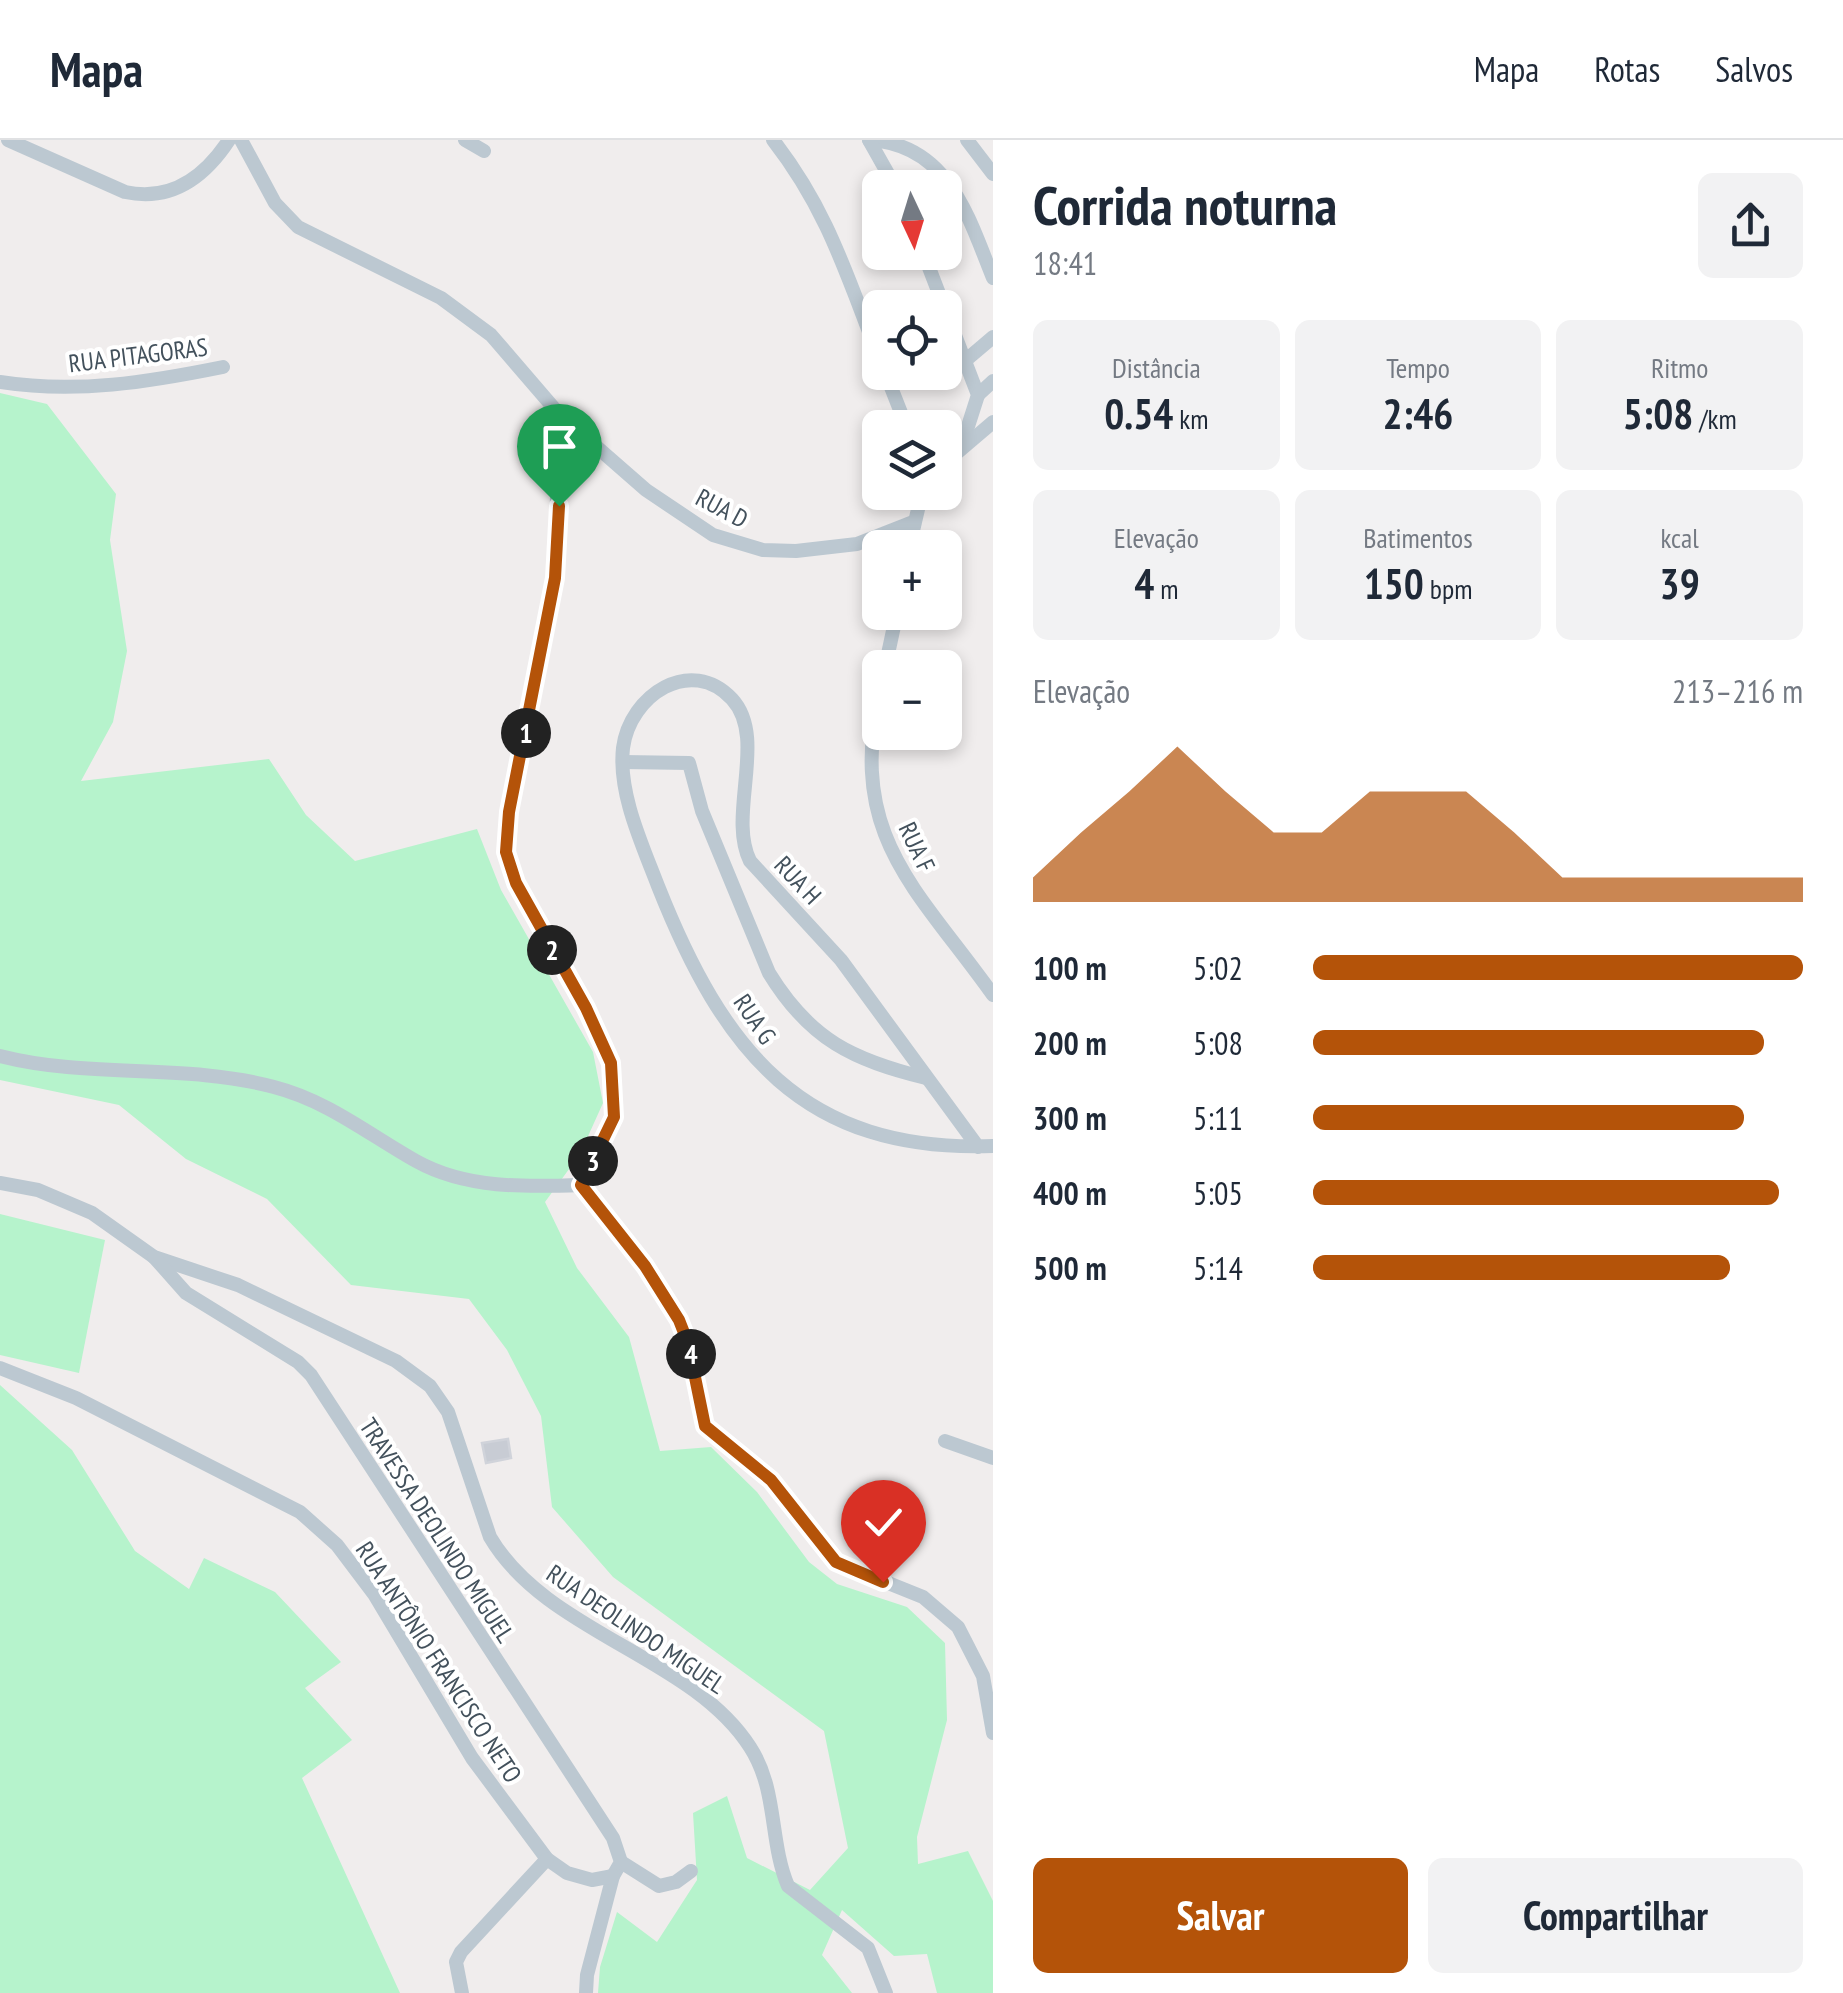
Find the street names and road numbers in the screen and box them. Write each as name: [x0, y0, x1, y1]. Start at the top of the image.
street label: RUA PITAGORAS: [67, 331, 209, 379]
street label: RUA D: [690, 481, 754, 535]
street label: RUA F: [892, 817, 942, 877]
street label: RUA H: [768, 849, 828, 911]
street label: RUA G: [727, 988, 783, 1050]
street label: TRAVESSA DEOLINDO MIGUEL: [353, 1412, 522, 1649]
street label: RUA ANTÔNIO FRANCISCO NETO: [349, 1535, 529, 1789]
street label: RUA DEOLINDO MIGUEL: [540, 1557, 732, 1701]

